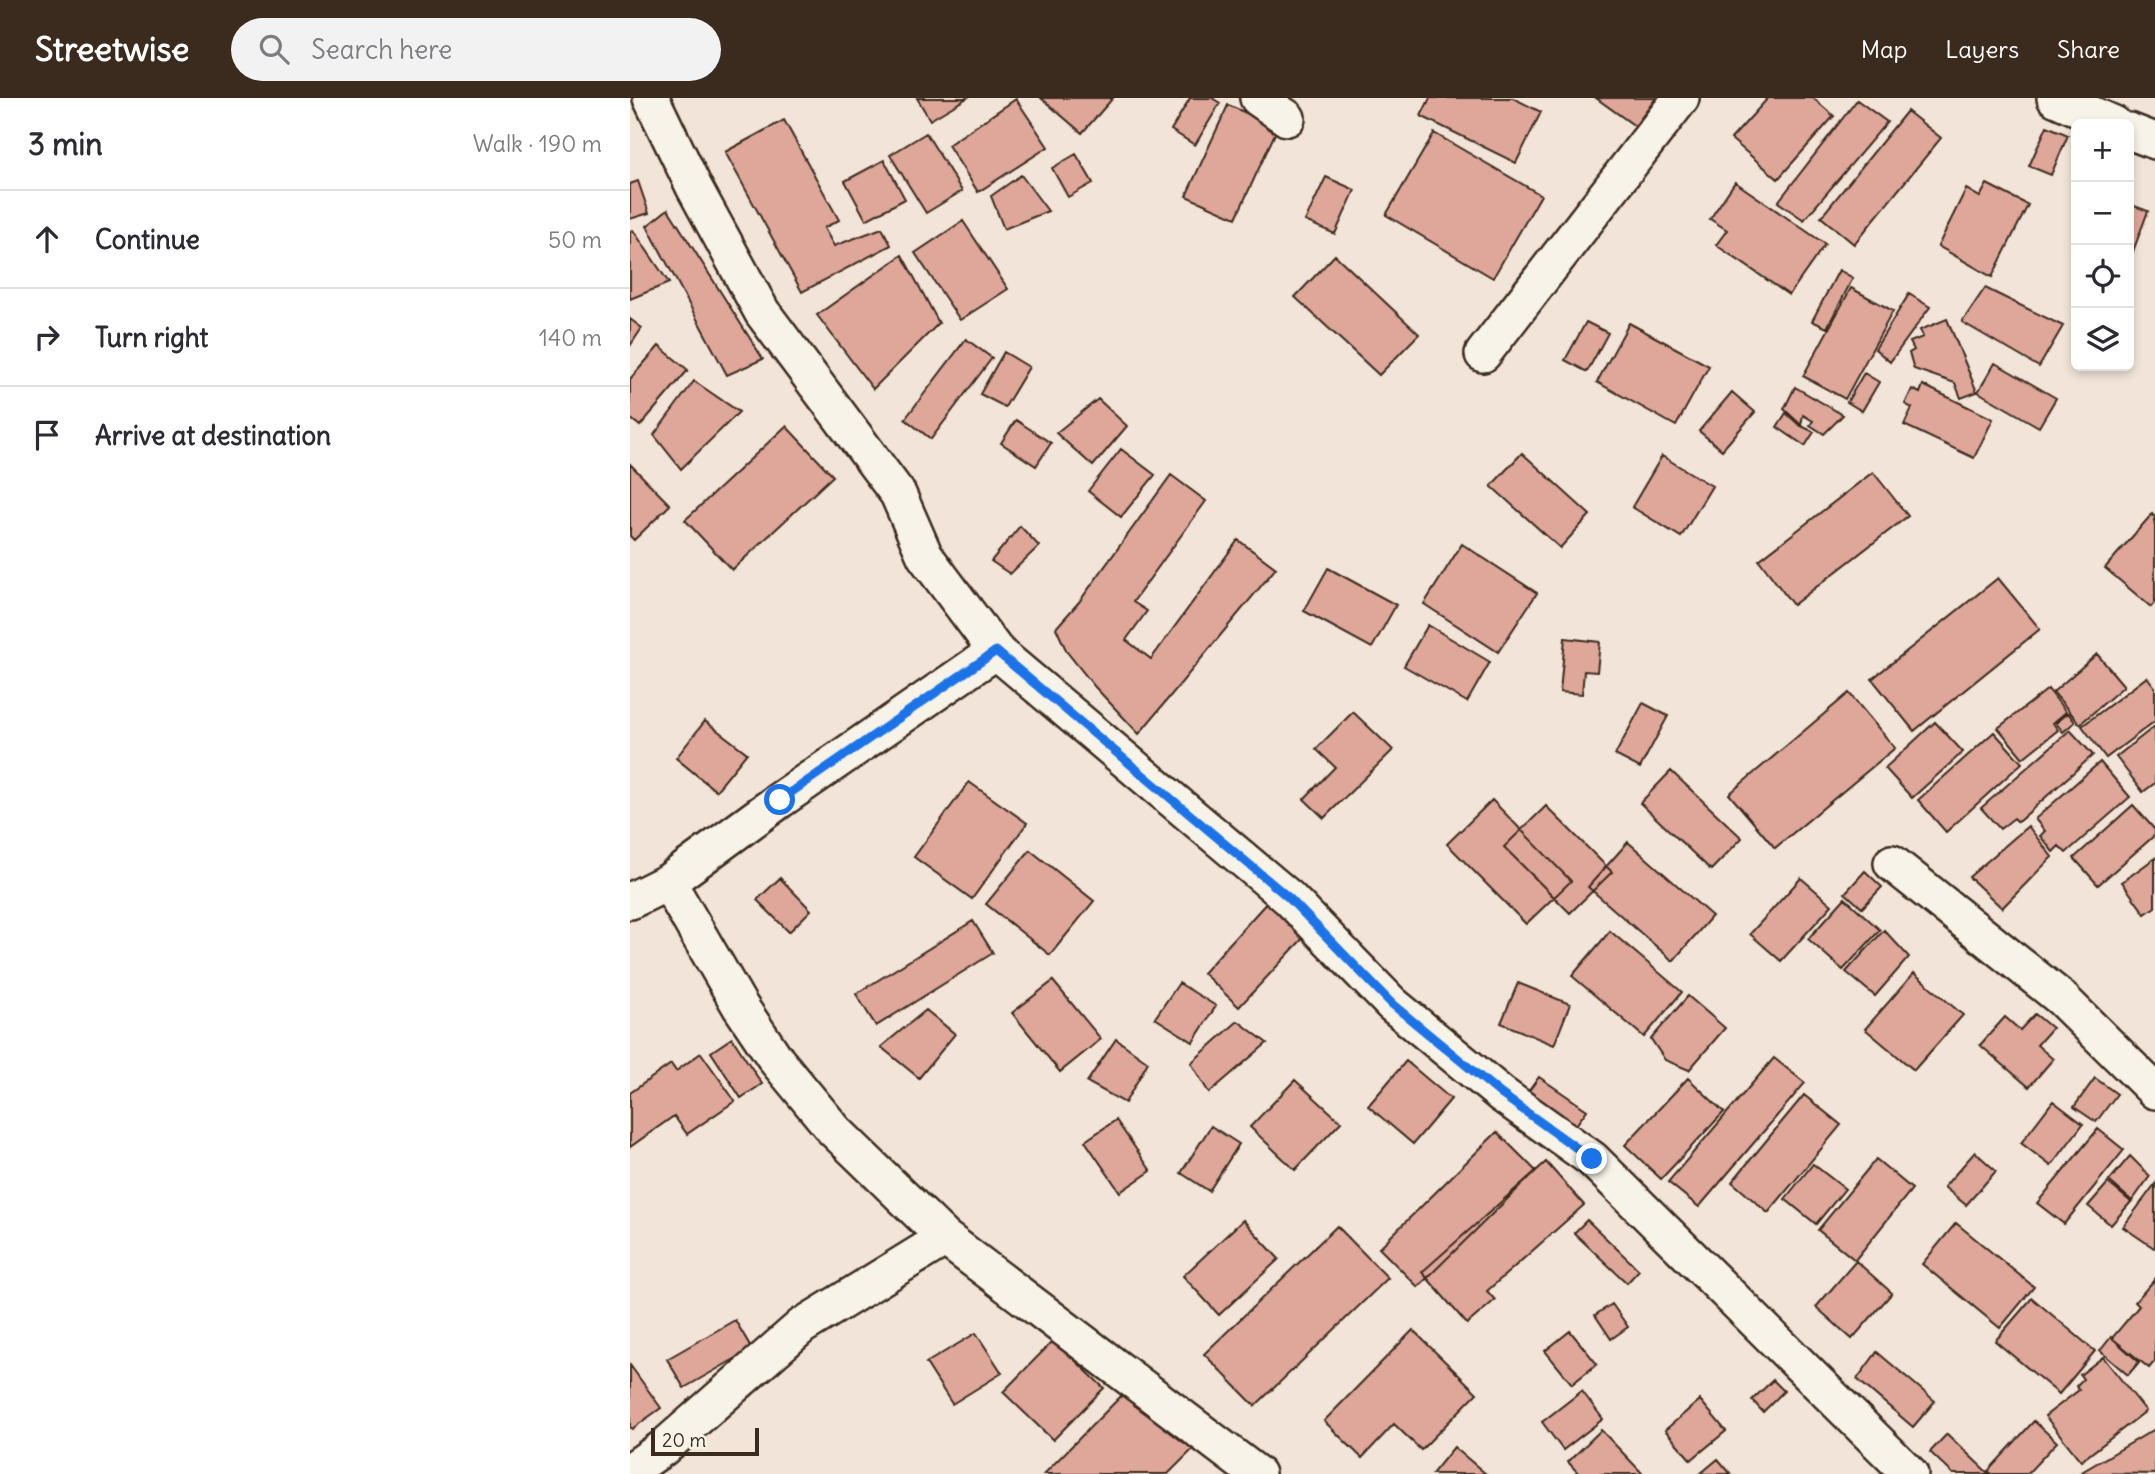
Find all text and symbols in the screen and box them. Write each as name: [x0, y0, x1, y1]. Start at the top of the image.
search box: [231, 18, 721, 81]
text: Streetwise: [35, 28, 189, 70]
icon: search: [255, 30, 293, 68]
text: Search here: [311, 33, 452, 66]
text: Map: [1861, 34, 1907, 64]
text: Layers: [1945, 34, 2019, 64]
text: Share: [2057, 34, 2120, 64]
map controls: [2071, 119, 2134, 371]
button: +: [2071, 119, 2134, 182]
text: 3 min: [28, 125, 103, 163]
text: Walk · 190 m: [473, 129, 602, 158]
button: −: [2071, 182, 2134, 245]
icon: ahead: [28, 220, 66, 258]
text: Continue: [95, 223, 200, 256]
text: 50 m: [548, 225, 602, 254]
button: locate: [2071, 245, 2134, 308]
button: layers: [2071, 308, 2134, 371]
icon: right: [28, 318, 66, 356]
text: Turn right: [95, 321, 208, 354]
text: 140 m: [539, 323, 602, 352]
icon: arrive: [28, 416, 66, 454]
text: Arrive at destination: [95, 419, 331, 452]
route start: [764, 784, 795, 815]
route end: [1576, 1143, 1607, 1174]
scale bar: [651, 1425, 760, 1457]
text: 20 m: [662, 1428, 706, 1452]

